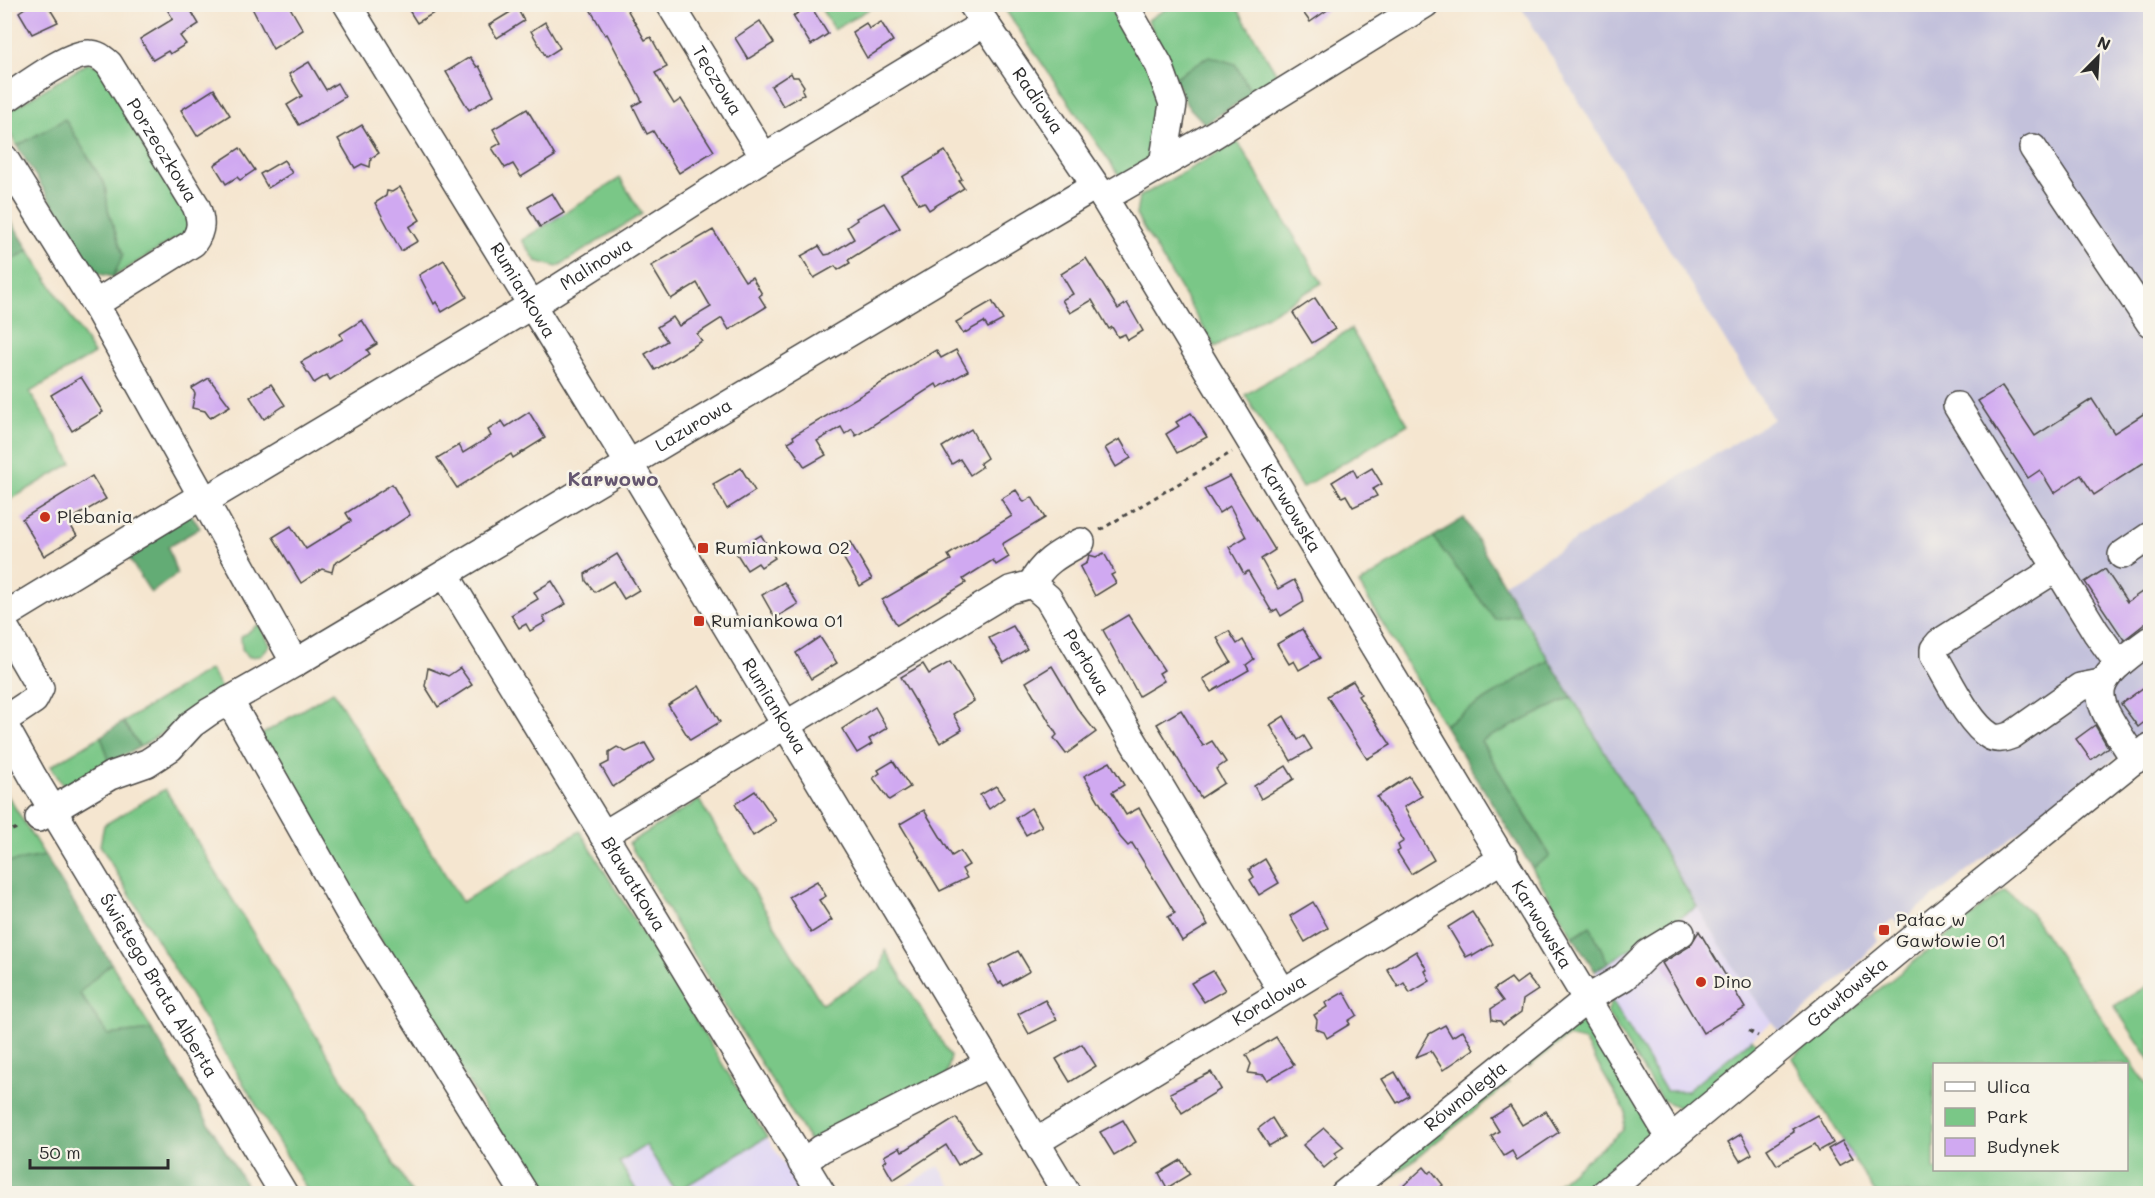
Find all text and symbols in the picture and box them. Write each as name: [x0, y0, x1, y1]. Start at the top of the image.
north arrow: [2068, 27, 2128, 87]
text: N: [2094, 31, 2114, 55]
street label: Tęczowa: [687, 41, 749, 120]
street label: Radiowa: [1007, 62, 1070, 138]
street label: Porzeczkowa: [122, 93, 204, 207]
street label: Malinowa: [555, 231, 636, 295]
street label: Rumiankowa: [485, 238, 562, 342]
street label: Lazurowa: [650, 392, 736, 457]
street label: Karwowska: [1256, 459, 1328, 557]
district label: Karwowo: [568, 465, 658, 491]
place label: Plebania: [57, 504, 133, 528]
marker: Plebania: [38, 510, 52, 524]
place label: Rumiankowa 02: [715, 535, 850, 559]
marker: Rumiankowa 02: [696, 541, 710, 555]
place label: Rumiankowa 01: [711, 608, 844, 632]
marker: Rumiankowa 01: [692, 614, 706, 628]
street label: Perłowa: [1058, 624, 1116, 699]
street label: Rumiankowa: [737, 653, 813, 758]
street label: Bławatkowa: [597, 832, 672, 935]
street label: Karwowska: [1507, 875, 1579, 973]
street label: Świętego Brata Alberta: [95, 889, 224, 1082]
place label: Pałac w Gawłowie 01: [1896, 907, 2006, 952]
marker: Pałac w Gawłowie 01: [1877, 923, 1891, 937]
street label: Gawłowska: [1801, 951, 1892, 1032]
street label: Koralowa: [1227, 968, 1310, 1031]
place label: Dino: [1713, 969, 1752, 993]
marker: Dino: [1694, 975, 1708, 989]
street label: Równoległa: [1419, 1055, 1511, 1136]
legend: [1933, 1063, 2128, 1171]
text: Ulica: [1987, 1074, 2031, 1098]
text: Park: [1987, 1104, 2028, 1128]
scale bar: [30, 1132, 168, 1170]
text: Budynek: [1987, 1134, 2060, 1158]
text: 50 m: [39, 1140, 81, 1164]

